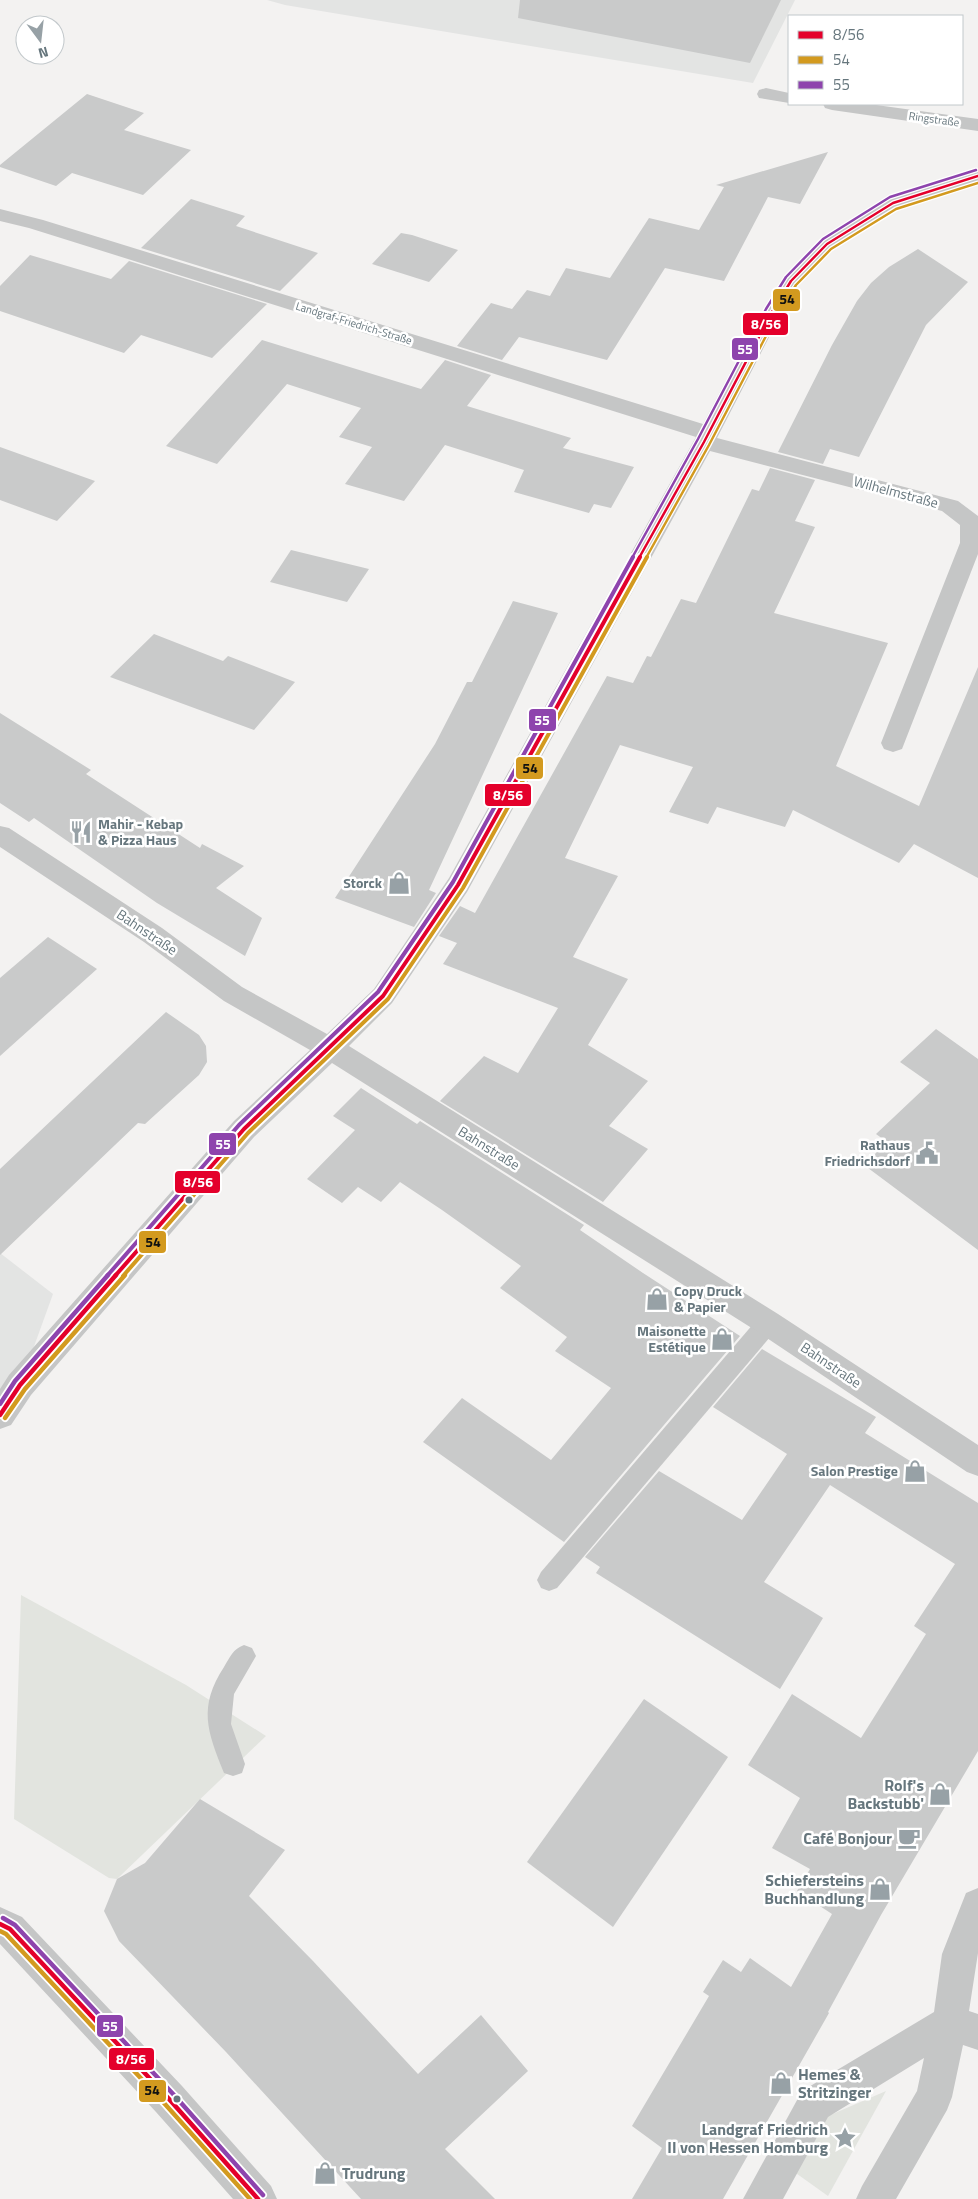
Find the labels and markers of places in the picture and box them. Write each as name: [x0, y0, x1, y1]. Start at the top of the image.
place label: Mahir - Kebap & Pizza Haus: [98, 813, 184, 850]
restaurant icon: Mahir - Kebap & Pizza Haus: [68, 819, 94, 845]
shop icon: Storck: [386, 870, 412, 896]
place label: Storck: [343, 872, 383, 893]
place label: Rathaus Friedrichsdorf: [824, 1134, 910, 1171]
public building icon: Rathaus Friedrichsdorf: [914, 1140, 940, 1166]
unlabelled marker: [184, 1195, 194, 1205]
place label: Copy Druck & Papier: [674, 1280, 743, 1317]
shop icon: Copy Druck & Papier: [644, 1286, 670, 1312]
place label: Maisonette Estétique: [637, 1320, 706, 1357]
shop icon: Maisonette Estétique: [709, 1326, 735, 1352]
shop icon: Salon Prestige: [902, 1458, 928, 1484]
place label: Salon Prestige: [811, 1460, 898, 1481]
place label: Rolf's Backstubb': [847, 1773, 924, 1815]
shop icon: Rolf's Backstubb': [927, 1781, 953, 1807]
cafe icon: Café Bonjour: [896, 1825, 922, 1851]
place label: Café Bonjour: [803, 1826, 892, 1850]
place label: Schiefersteins Buchhandlung: [764, 1868, 864, 1910]
shop icon: Schiefersteins Buchhandlung: [867, 1876, 893, 1902]
place label: Hemes & Stritzinger: [798, 2062, 871, 2104]
shop icon: Hemes & Stritzinger: [768, 2070, 794, 2096]
unlabelled marker: [172, 2094, 182, 2104]
place label: Landgraf Friedrich II von Hessen Homburg: [667, 2117, 828, 2159]
place icon: Landgraf Friedrich II von Hessen Homburg: [832, 2125, 858, 2151]
shop icon: Trudrung: [312, 2160, 338, 2186]
place label: Trudrung: [342, 2161, 406, 2185]

